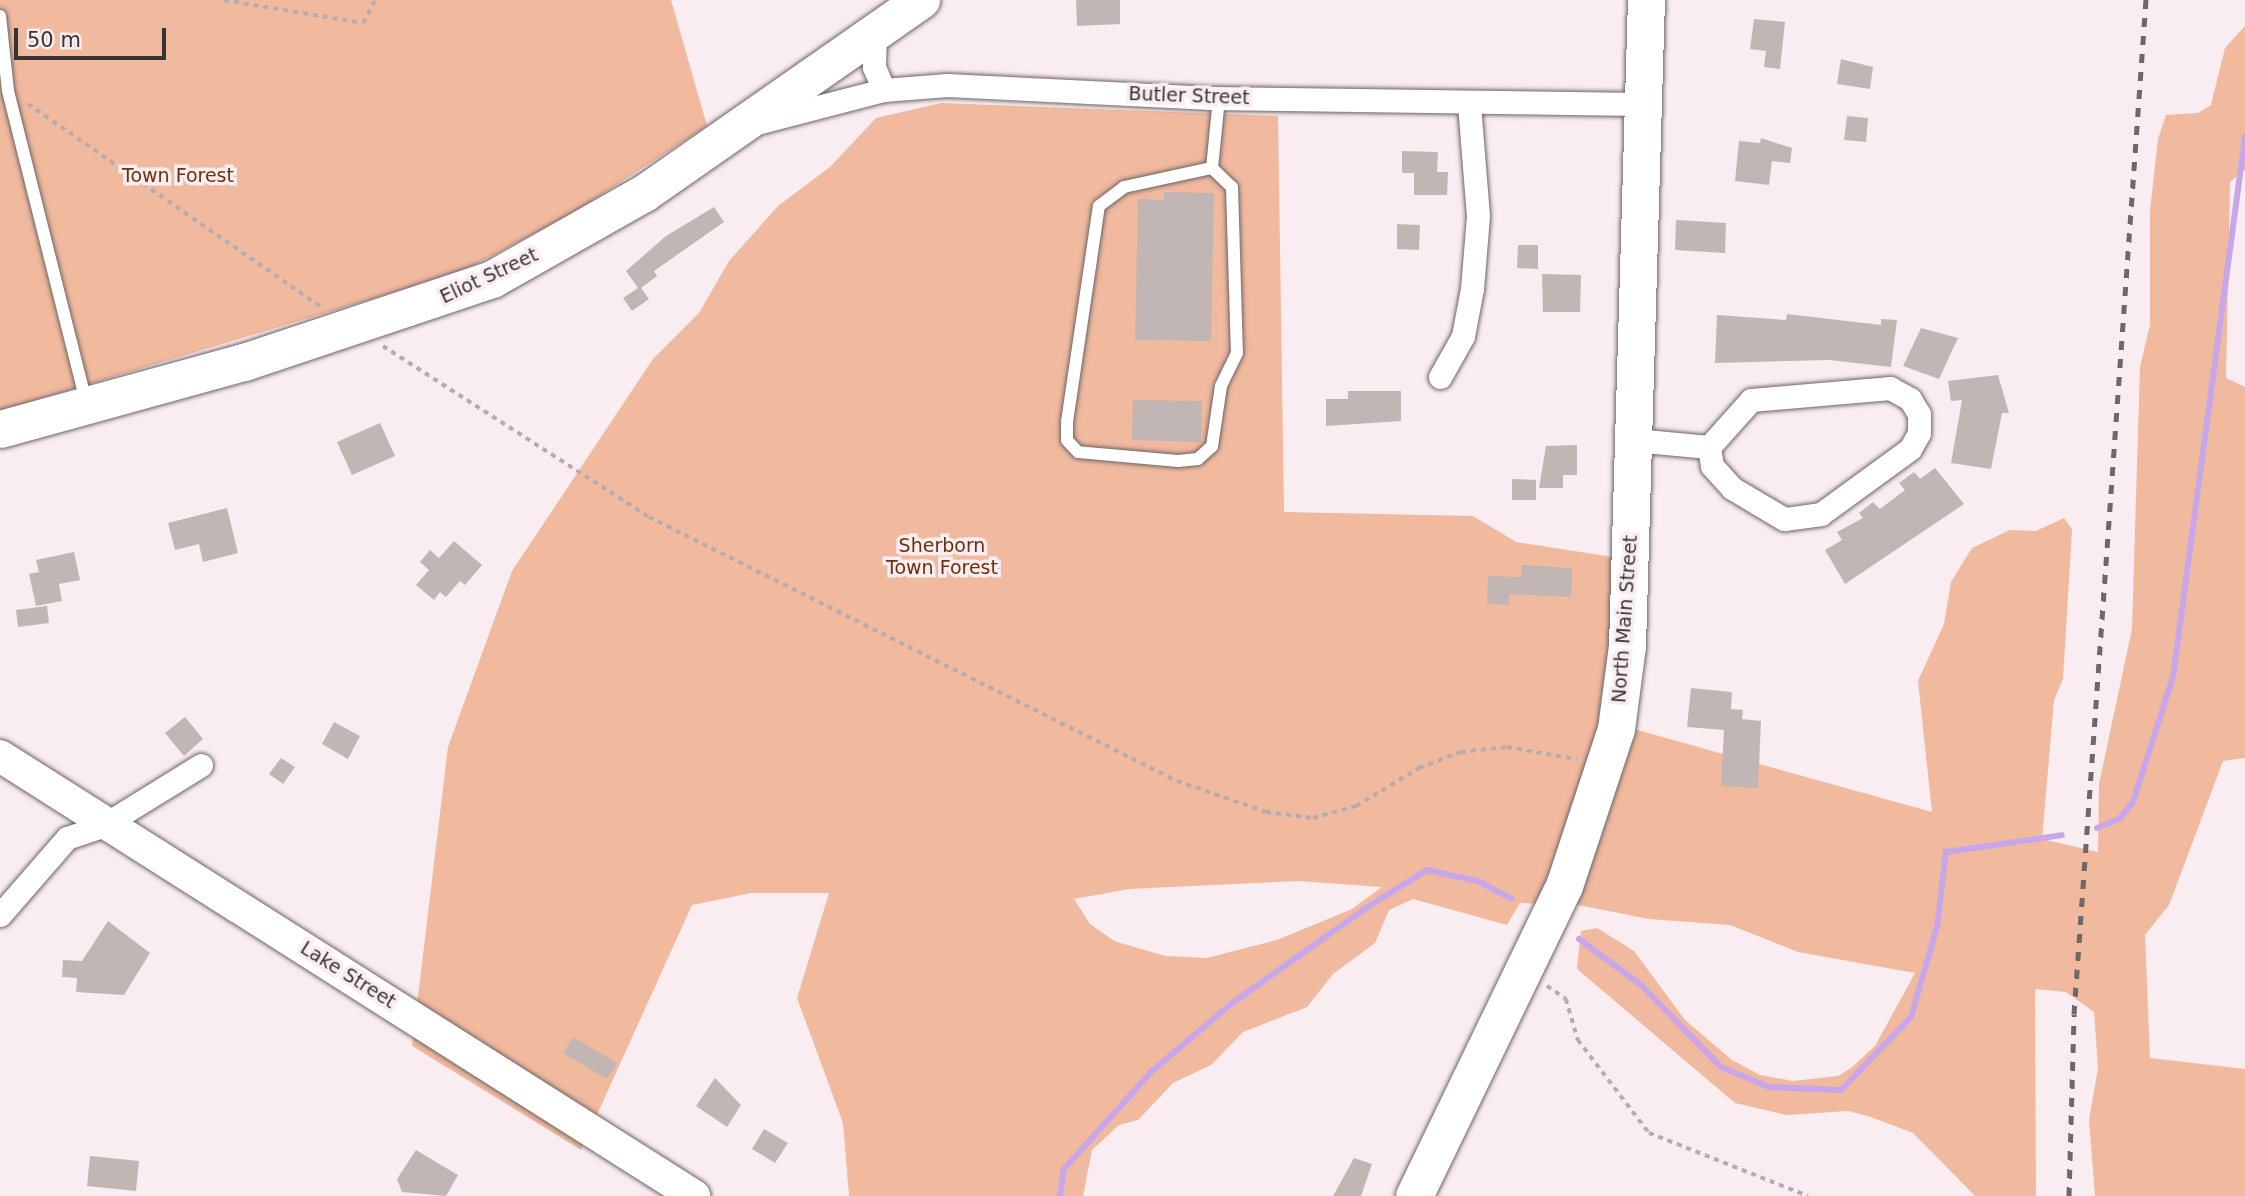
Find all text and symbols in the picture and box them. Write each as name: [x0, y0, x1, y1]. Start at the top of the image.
scale bar: [18, 14, 170, 58]
text: 50 m: [27, 28, 81, 52]
street label: Butler Street: [1128, 82, 1250, 110]
park label: Town Forest: [122, 165, 234, 187]
street label: Eliot Street: [436, 243, 542, 309]
street label: North Main Street: [1608, 534, 1642, 704]
park label: Sherborn Town Forest: [886, 535, 998, 579]
street label: Lake Street: [296, 937, 400, 1013]

